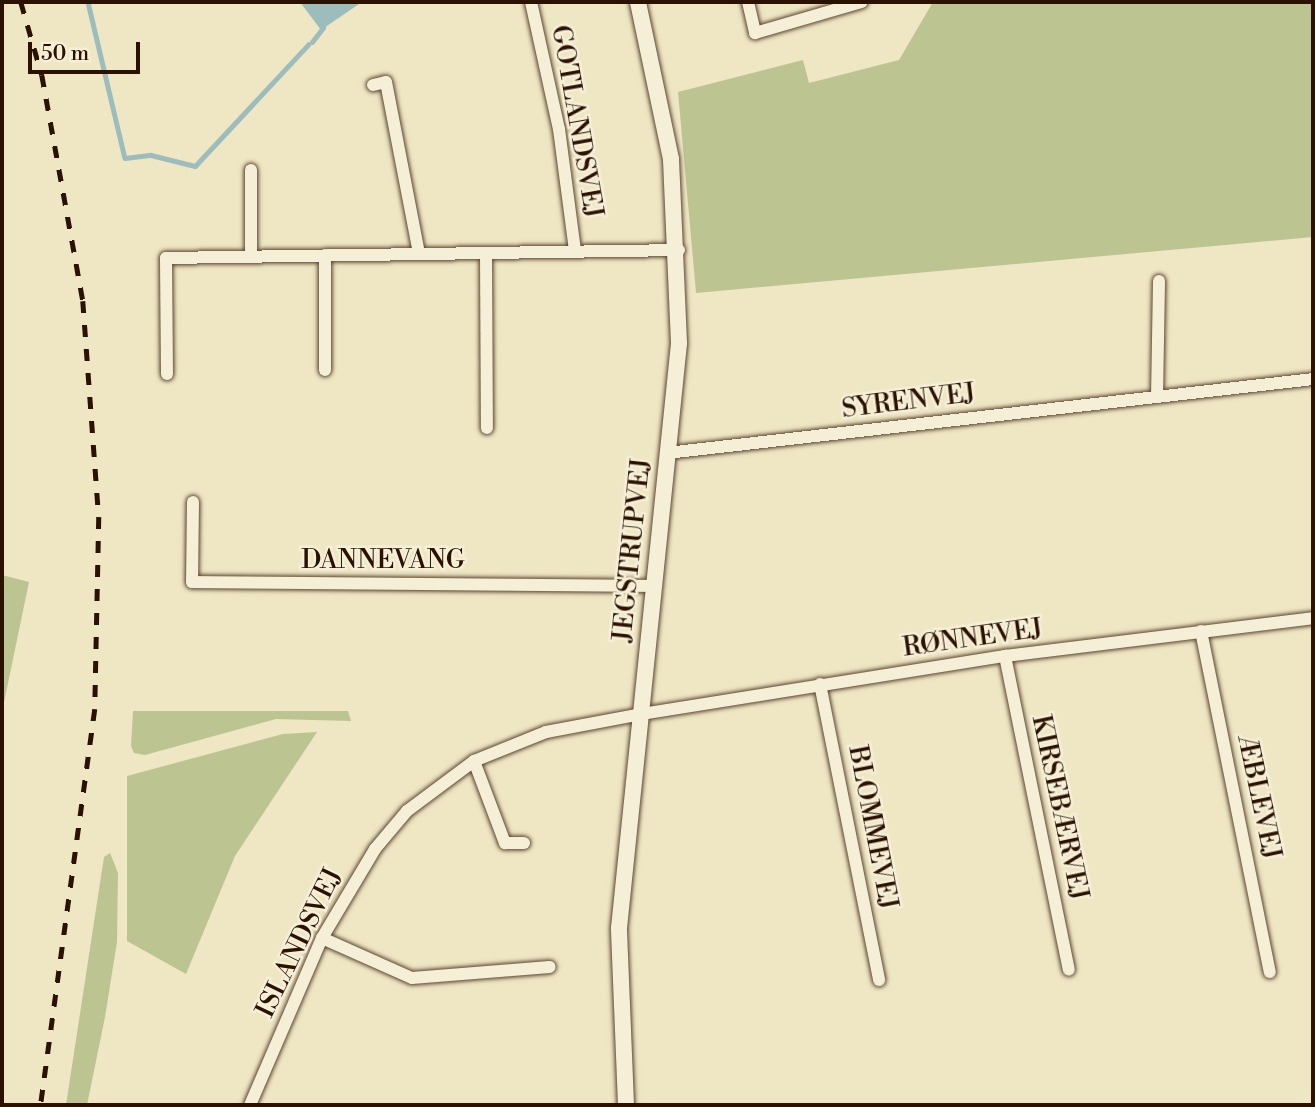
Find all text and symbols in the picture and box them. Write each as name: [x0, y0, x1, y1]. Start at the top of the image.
street label: GOTLANDSVEJ: [544, 23, 608, 221]
scale bar: [32, 28, 144, 72]
text: 50 m: [41, 41, 89, 67]
street label: SYRENVEJ: [840, 378, 978, 426]
street label: JEGSTRUPVEJ: [608, 456, 658, 644]
street label: DANNEVANG: [301, 545, 465, 577]
street label: RØNNEVEJ: [901, 614, 1045, 664]
street label: KIRSEBÆRVEJ: [1024, 712, 1094, 904]
street label: ÆBLEVEJ: [1229, 731, 1287, 863]
street label: BLOMMEVEJ: [841, 743, 903, 913]
street label: ISLANDSVEJ: [250, 863, 350, 1023]

